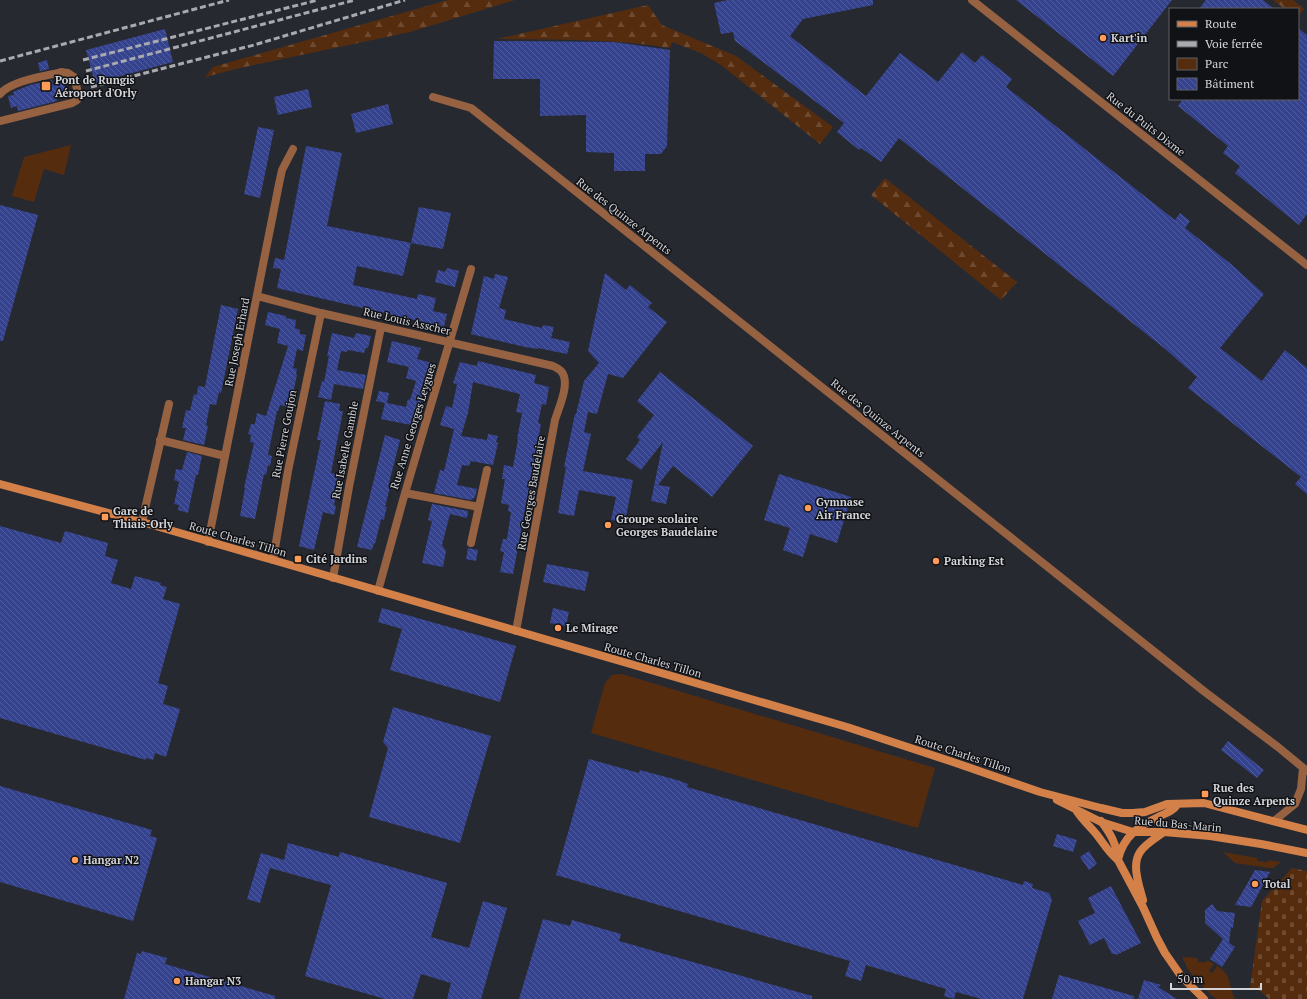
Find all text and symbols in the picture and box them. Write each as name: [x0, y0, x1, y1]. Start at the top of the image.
legend: [1169, 8, 1299, 100]
text: Route: [1205, 16, 1236, 31]
place label: Kart'in: [1111, 31, 1147, 45]
marker: Kart'in: [1098, 33, 1108, 43]
text: Voie ferrée: [1205, 36, 1263, 51]
text: Parc: [1205, 56, 1229, 71]
place label: Pont de Rungis Aéroport d'Orly: [55, 73, 137, 100]
text: Bâtiment: [1205, 76, 1255, 91]
marker: Pont de Rungis Aéroport d'Orly: [40, 80, 52, 92]
street label: Rue du Puits Dixme: [1104, 89, 1189, 159]
street label: Rue des Quinze Arpents: [574, 174, 675, 258]
street label: Rue Joseph Erhard: [222, 296, 252, 388]
street label: Rue Louis Asscher: [362, 304, 453, 338]
street label: Rue Anne Georges Leygues: [387, 361, 439, 491]
street label: Rue des Quinze Arpents: [828, 376, 928, 460]
street label: Rue Pierre Goujon: [269, 388, 299, 479]
street label: Rue Isabelle Gamble: [329, 399, 361, 500]
street label: Rue Georges Baudelaire: [514, 434, 548, 551]
place label: Gymnase Air France: [816, 495, 871, 522]
marker: Gymnase Air France: [803, 503, 813, 513]
place label: Gare de Thiais-Orly: [113, 504, 173, 531]
marker: Gare de Thiais-Orly: [100, 512, 110, 522]
place label: Groupe scolaire Georges Baudelaire: [616, 512, 718, 539]
street label: Route Charles Tillon: [188, 518, 289, 560]
marker: Groupe scolaire Georges Baudelaire: [603, 520, 613, 530]
place label: Cité Jardins: [306, 552, 367, 566]
marker: Cité Jardins: [293, 554, 303, 564]
place label: Parking Est: [944, 554, 1005, 568]
marker: Parking Est: [931, 556, 941, 566]
place label: Le Mirage: [566, 621, 618, 635]
marker: Le Mirage: [553, 623, 563, 633]
street label: Route Charles Tillon: [603, 639, 704, 681]
street label: Route Charles Tillon: [913, 732, 1013, 776]
place label: Rue des Quinze Arpents: [1213, 781, 1295, 808]
marker: Rue des Quinze Arpents: [1200, 789, 1210, 799]
street label: Rue du Bas-Marin: [1134, 813, 1223, 835]
place label: Hangar N2: [83, 853, 139, 867]
marker: Hangar N2: [70, 855, 80, 865]
place label: Total: [1263, 877, 1291, 891]
marker: Total: [1250, 879, 1260, 889]
scale bar: [1171, 965, 1261, 991]
text: 50 m: [1177, 971, 1204, 986]
place label: Hangar N3: [185, 974, 241, 988]
marker: Hangar N3: [172, 976, 182, 986]

